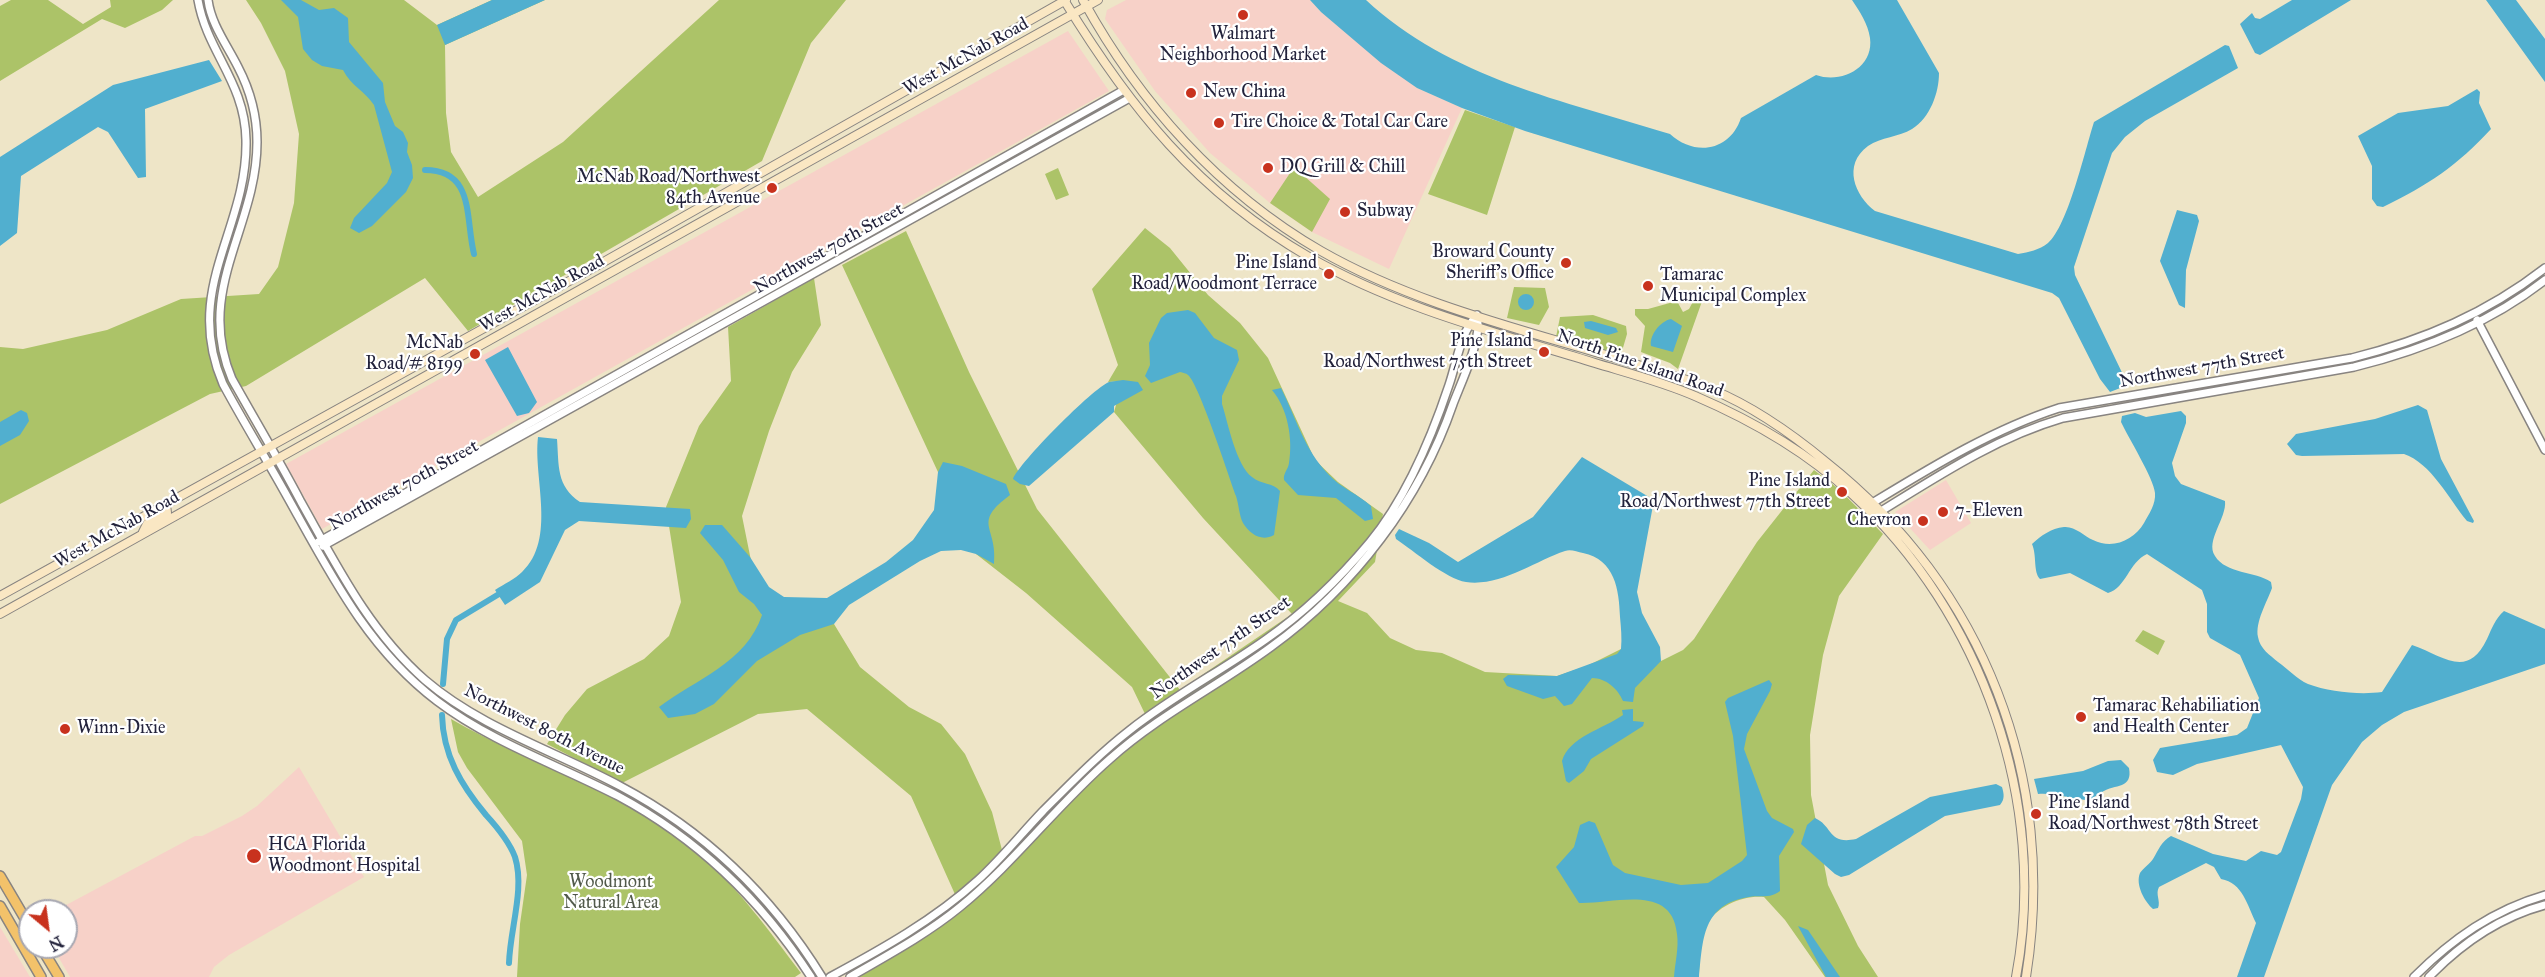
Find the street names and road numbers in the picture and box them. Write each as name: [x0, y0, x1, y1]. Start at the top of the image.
street label: West McNab Road: [900, 14, 1032, 100]
street label: Northwest 70th Street: [750, 199, 908, 299]
street label: West McNab Road: [476, 251, 608, 337]
street label: North Pine Island Road: [1554, 325, 1726, 403]
street label: Northwest 77th Street: [2118, 343, 2286, 393]
street label: Northwest 70th Street: [325, 436, 483, 536]
street label: West McNab Road: [51, 487, 183, 573]
street label: Northwest 75th Street: [1147, 592, 1295, 704]
street label: Northwest 80th Avenue: [460, 680, 628, 780]

